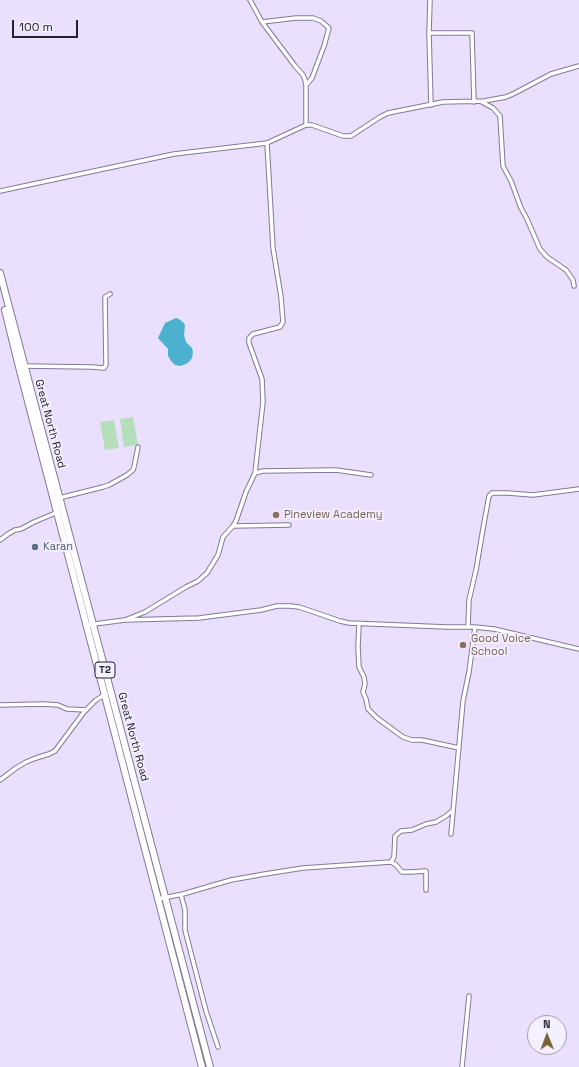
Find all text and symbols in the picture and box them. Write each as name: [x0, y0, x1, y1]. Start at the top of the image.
scale bar: [14, 12, 80, 38]
text: 100 m: [19, 19, 53, 35]
street label: Great North Road: [32, 378, 68, 470]
place label: Pineview Academy: [284, 508, 382, 522]
marker: Pineview Academy: [271, 510, 281, 520]
place label: Karan: [43, 540, 73, 554]
marker: Karan: [30, 542, 40, 552]
place label: Good Voice School: [471, 632, 531, 658]
marker: Good Voice School: [458, 640, 468, 650]
road number: T2: [95, 662, 115, 678]
street label: Great North Road: [115, 691, 151, 783]
north arrow: [527, 1015, 567, 1055]
text: N: [543, 1017, 551, 1031]

